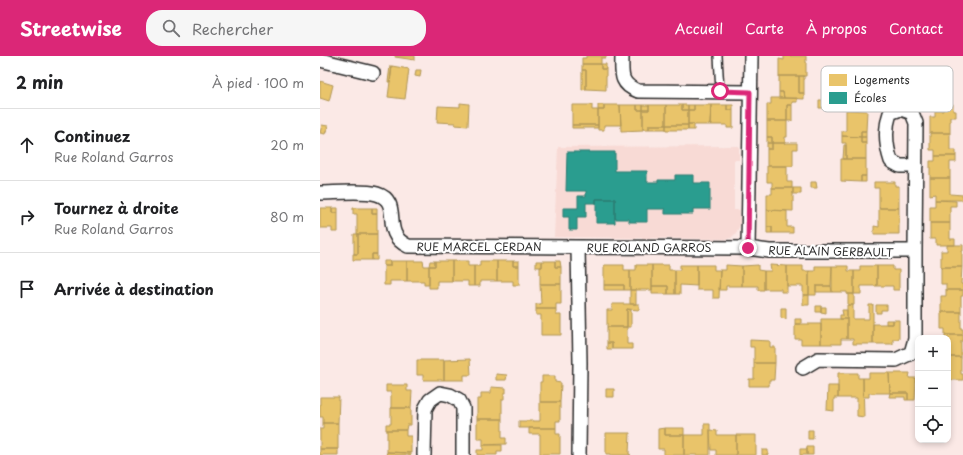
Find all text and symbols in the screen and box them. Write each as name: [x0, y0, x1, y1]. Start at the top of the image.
search box: [146, 10, 426, 46]
text: Streetwise: [20, 14, 122, 42]
icon: search: [160, 17, 182, 39]
text: Rechercher: [192, 17, 273, 40]
text: Accueil: [675, 18, 723, 39]
text: Carte: [745, 18, 784, 39]
text: À propos: [806, 18, 867, 39]
text: Contact: [889, 18, 943, 39]
legend: [821, 66, 953, 112]
text: 2 min: [16, 69, 63, 95]
text: Logements: [854, 71, 910, 88]
text: À pied · 100 m: [212, 73, 304, 92]
route start: [711, 82, 729, 100]
text: Écoles: [854, 89, 887, 106]
text: Continuez: [54, 124, 130, 147]
icon: ahead: [16, 134, 38, 156]
text: 20 m: [270, 135, 304, 154]
text: Rue Roland Garros: [54, 147, 173, 166]
text: Tournez à droite: [54, 196, 179, 219]
icon: right: [16, 206, 38, 228]
text: 80 m: [270, 207, 304, 226]
text: Rue Roland Garros: [54, 219, 173, 238]
street label: RUE MARCEL CERDAN: [416, 238, 542, 255]
street label: RUE ROLAND GARROS: [587, 239, 712, 256]
route end: [739, 239, 757, 257]
street label: RUE ALAIN GERBAULT: [768, 241, 894, 261]
text: Arrivée à destination: [54, 277, 214, 300]
icon: arrive: [16, 278, 38, 300]
map controls: [915, 335, 951, 443]
button: +: [915, 335, 951, 371]
button: −: [915, 371, 951, 407]
button: locate: [915, 407, 951, 443]

